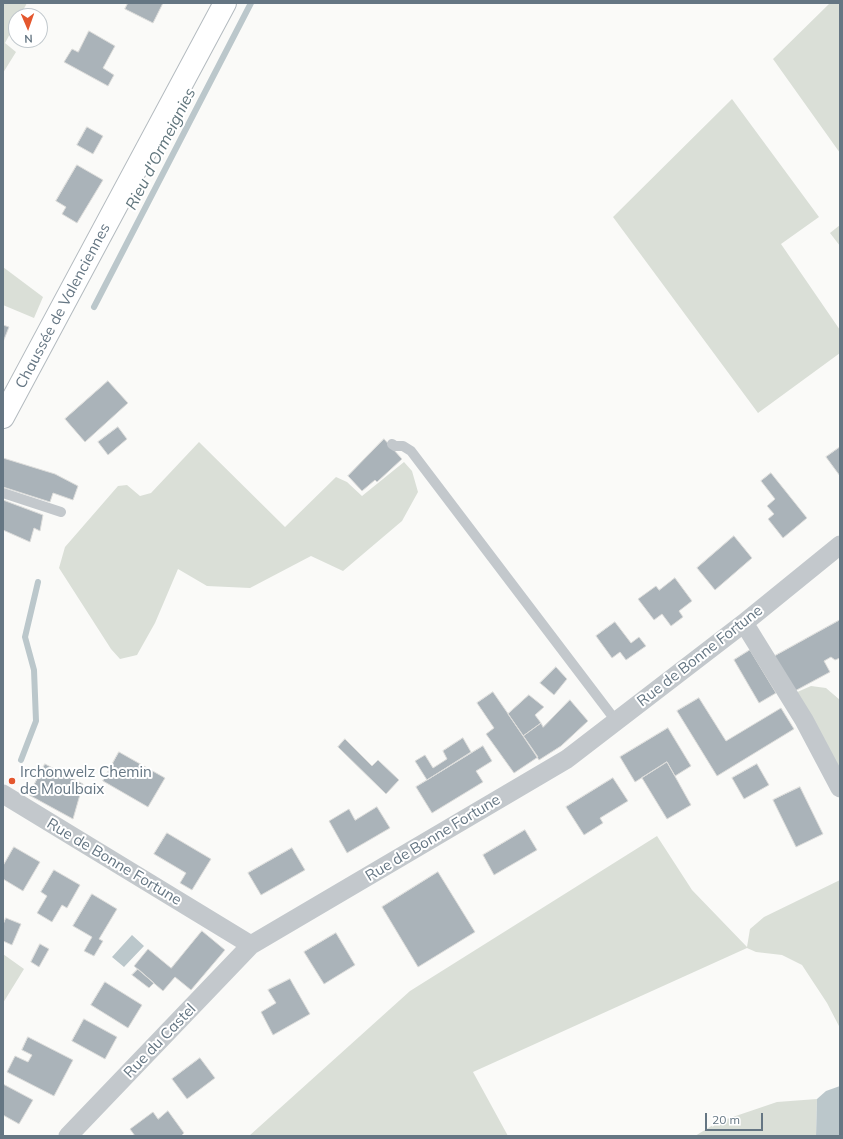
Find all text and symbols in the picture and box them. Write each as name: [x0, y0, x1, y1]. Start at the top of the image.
north arrow: [8, 8, 48, 48]
text: N: [24, 32, 33, 46]
water label: Rieu d'Ormeignies: [122, 85, 200, 213]
street label: Chaussée de Valenciennes: [12, 220, 114, 392]
street label: Rue de Bonne Fortune: [634, 601, 766, 711]
place label: Irchonwelz Chemin de Moulbaix: [20, 763, 152, 798]
marker: Irchonwelz Chemin de Moulbaix: [7, 776, 17, 786]
street label: Rue de Bonne Fortune: [362, 791, 504, 885]
street label: Rue de Bonne Fortune: [43, 815, 185, 909]
street label: Rue du Castel: [120, 1000, 200, 1082]
scale bar: [707, 1105, 765, 1131]
text: 20 m: [712, 1112, 740, 1127]

